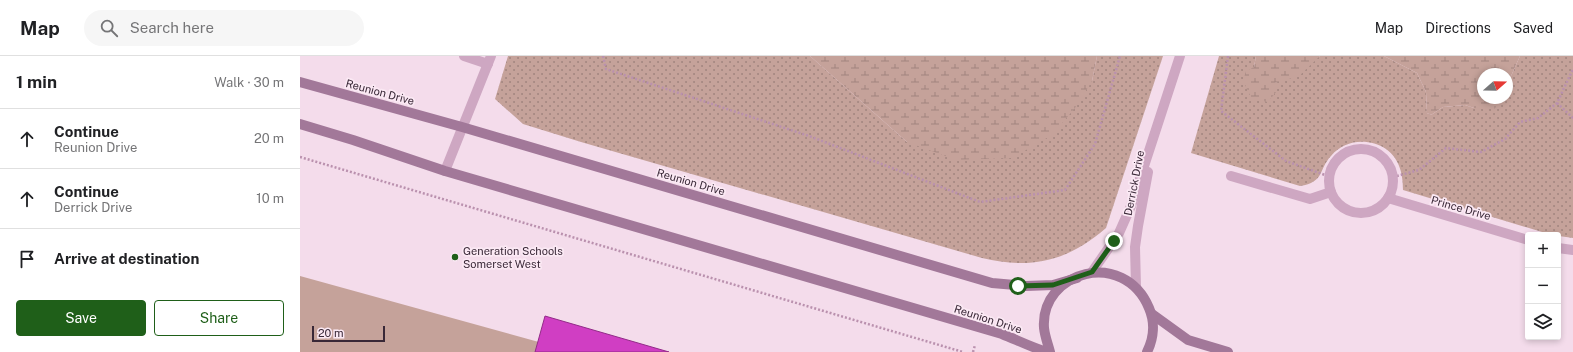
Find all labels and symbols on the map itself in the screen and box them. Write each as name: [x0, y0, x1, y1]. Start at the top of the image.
north arrow: [1477, 68, 1513, 104]
street label: Reunion Drive: [344, 77, 416, 107]
street label: Derrick Drive: [1122, 149, 1146, 217]
street label: Reunion Drive: [655, 167, 727, 197]
street label: Prince Drive: [1430, 194, 1492, 222]
route end: [1105, 232, 1123, 250]
place label: Generation Schools Somerset West: [463, 245, 563, 270]
marker: Generation Schools Somerset West: [450, 252, 460, 262]
route start: [1009, 277, 1027, 295]
street label: Reunion Drive: [953, 302, 1023, 336]
scale bar: [312, 324, 385, 343]

